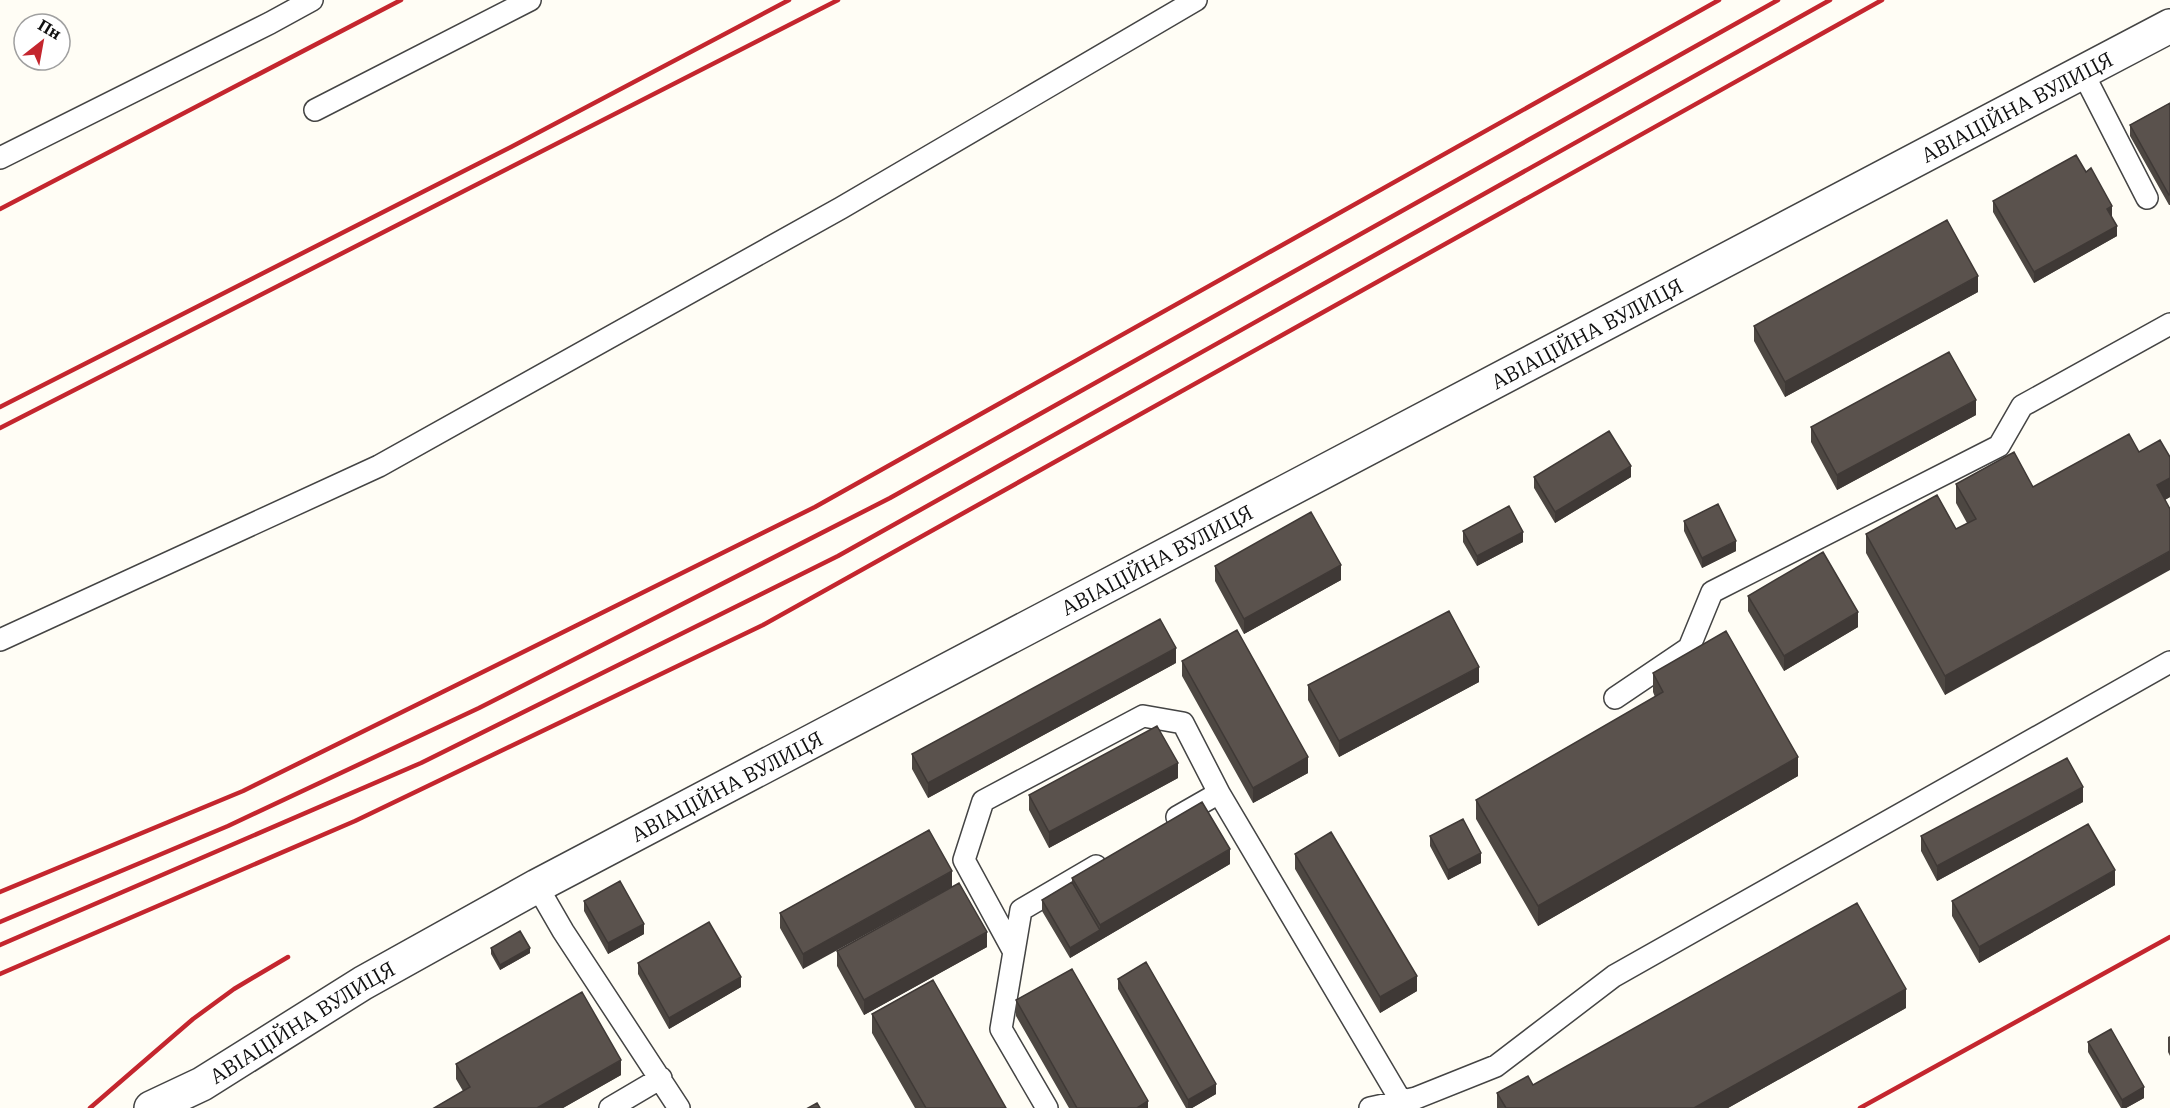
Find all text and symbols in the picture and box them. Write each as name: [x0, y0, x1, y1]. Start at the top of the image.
north arrow: [12, 12, 72, 72]
text: Пн: [34, 14, 65, 44]
street label: АВІАЦІЙНА ВУЛИЦЯ: [1916, 45, 2117, 169]
street label: АВІАЦІЙНА ВУЛИЦЯ: [1486, 271, 1687, 395]
street label: АВІАЦІЙНА ВУЛИЦЯ: [1056, 498, 1257, 622]
street label: АВІАЦІЙНА ВУЛИЦЯ: [626, 724, 827, 848]
street label: АВІАЦІЙНА ВУЛИЦЯ: [204, 954, 400, 1090]

